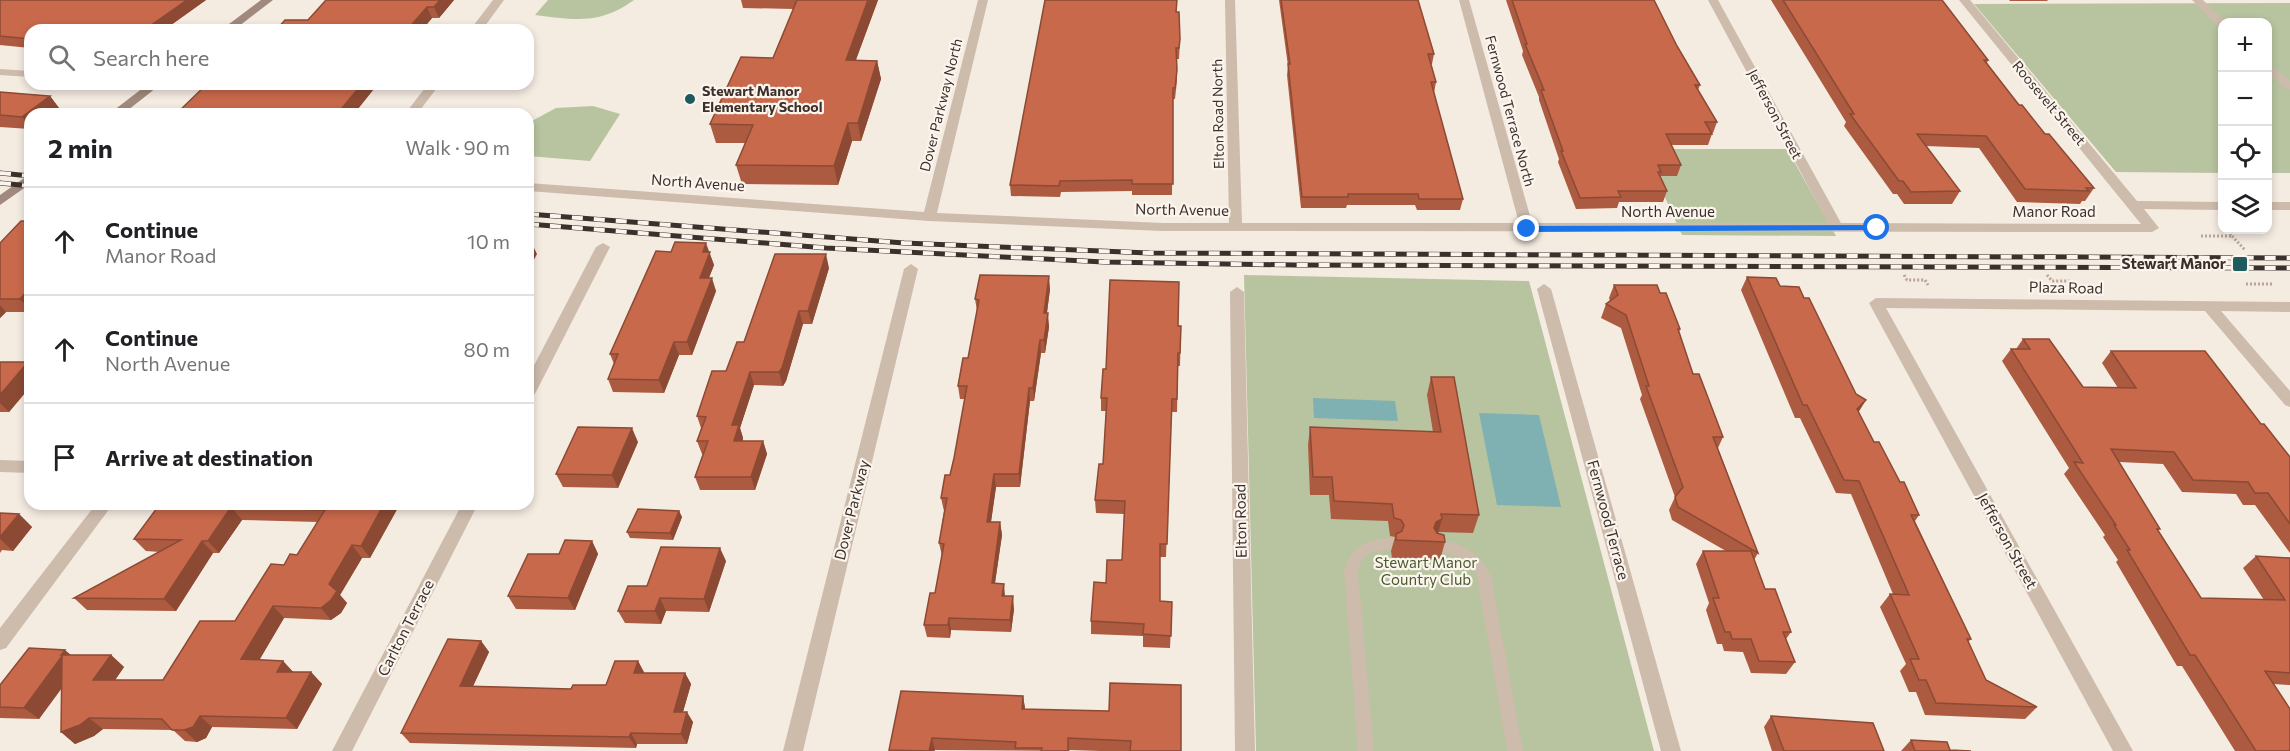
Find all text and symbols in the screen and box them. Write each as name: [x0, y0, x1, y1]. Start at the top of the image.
map controls: [2218, 18, 2272, 234]
button: +: [2218, 18, 2272, 72]
search box: [24, 24, 534, 90]
street label: Fernwood Terrace North: [1482, 33, 1539, 188]
street label: Dover Parkway North: [916, 36, 965, 173]
icon: search: [45, 41, 78, 74]
text: Search here: [93, 44, 209, 71]
street label: Roosevelt Street: [2009, 57, 2090, 149]
street label: Elton Road North: [1208, 59, 1227, 169]
street label: Jefferson Street: [1745, 66, 1806, 162]
button: −: [2218, 72, 2272, 126]
place label: Stewart Manor Elementary School: [702, 82, 822, 115]
marker: Stewart Manor Elementary School: [683, 92, 697, 106]
button: locate: [2218, 126, 2272, 180]
text: 2 min: [48, 132, 113, 163]
text: Walk · 90 m: [405, 135, 510, 159]
street label: North Avenue: [651, 170, 746, 194]
button: layers: [2218, 180, 2272, 234]
street label: North Avenue: [1135, 199, 1229, 219]
street label: North Avenue: [1621, 202, 1715, 220]
street label: Manor Road: [2012, 202, 2096, 220]
route start: [1863, 214, 1889, 240]
route end: [1513, 215, 1539, 241]
text: Continue: [105, 216, 198, 243]
icon: ahead: [48, 225, 81, 258]
text: 10 m: [467, 229, 510, 253]
text: Manor Road: [105, 243, 216, 267]
place label: Stewart Manor: [2122, 254, 2226, 272]
marker: Stewart Manor: [2231, 255, 2249, 273]
street label: Plaza Road: [2029, 277, 2103, 297]
text: Continue: [105, 324, 198, 351]
icon: ahead: [48, 333, 81, 366]
text: 80 m: [464, 337, 510, 361]
text: North Avenue: [105, 351, 230, 375]
icon: arrive: [48, 441, 81, 474]
text: Arrive at destination: [105, 444, 313, 471]
street label: Dover Parkway: [830, 458, 872, 562]
street label: Fernwood Terrace: [1584, 458, 1634, 582]
street label: Elton Road: [1230, 484, 1250, 558]
street label: Jefferson Street: [1974, 490, 2042, 592]
park label: Stewart Manor Country Club: [1375, 553, 1477, 588]
street label: Carlton Terrace: [373, 576, 437, 679]

